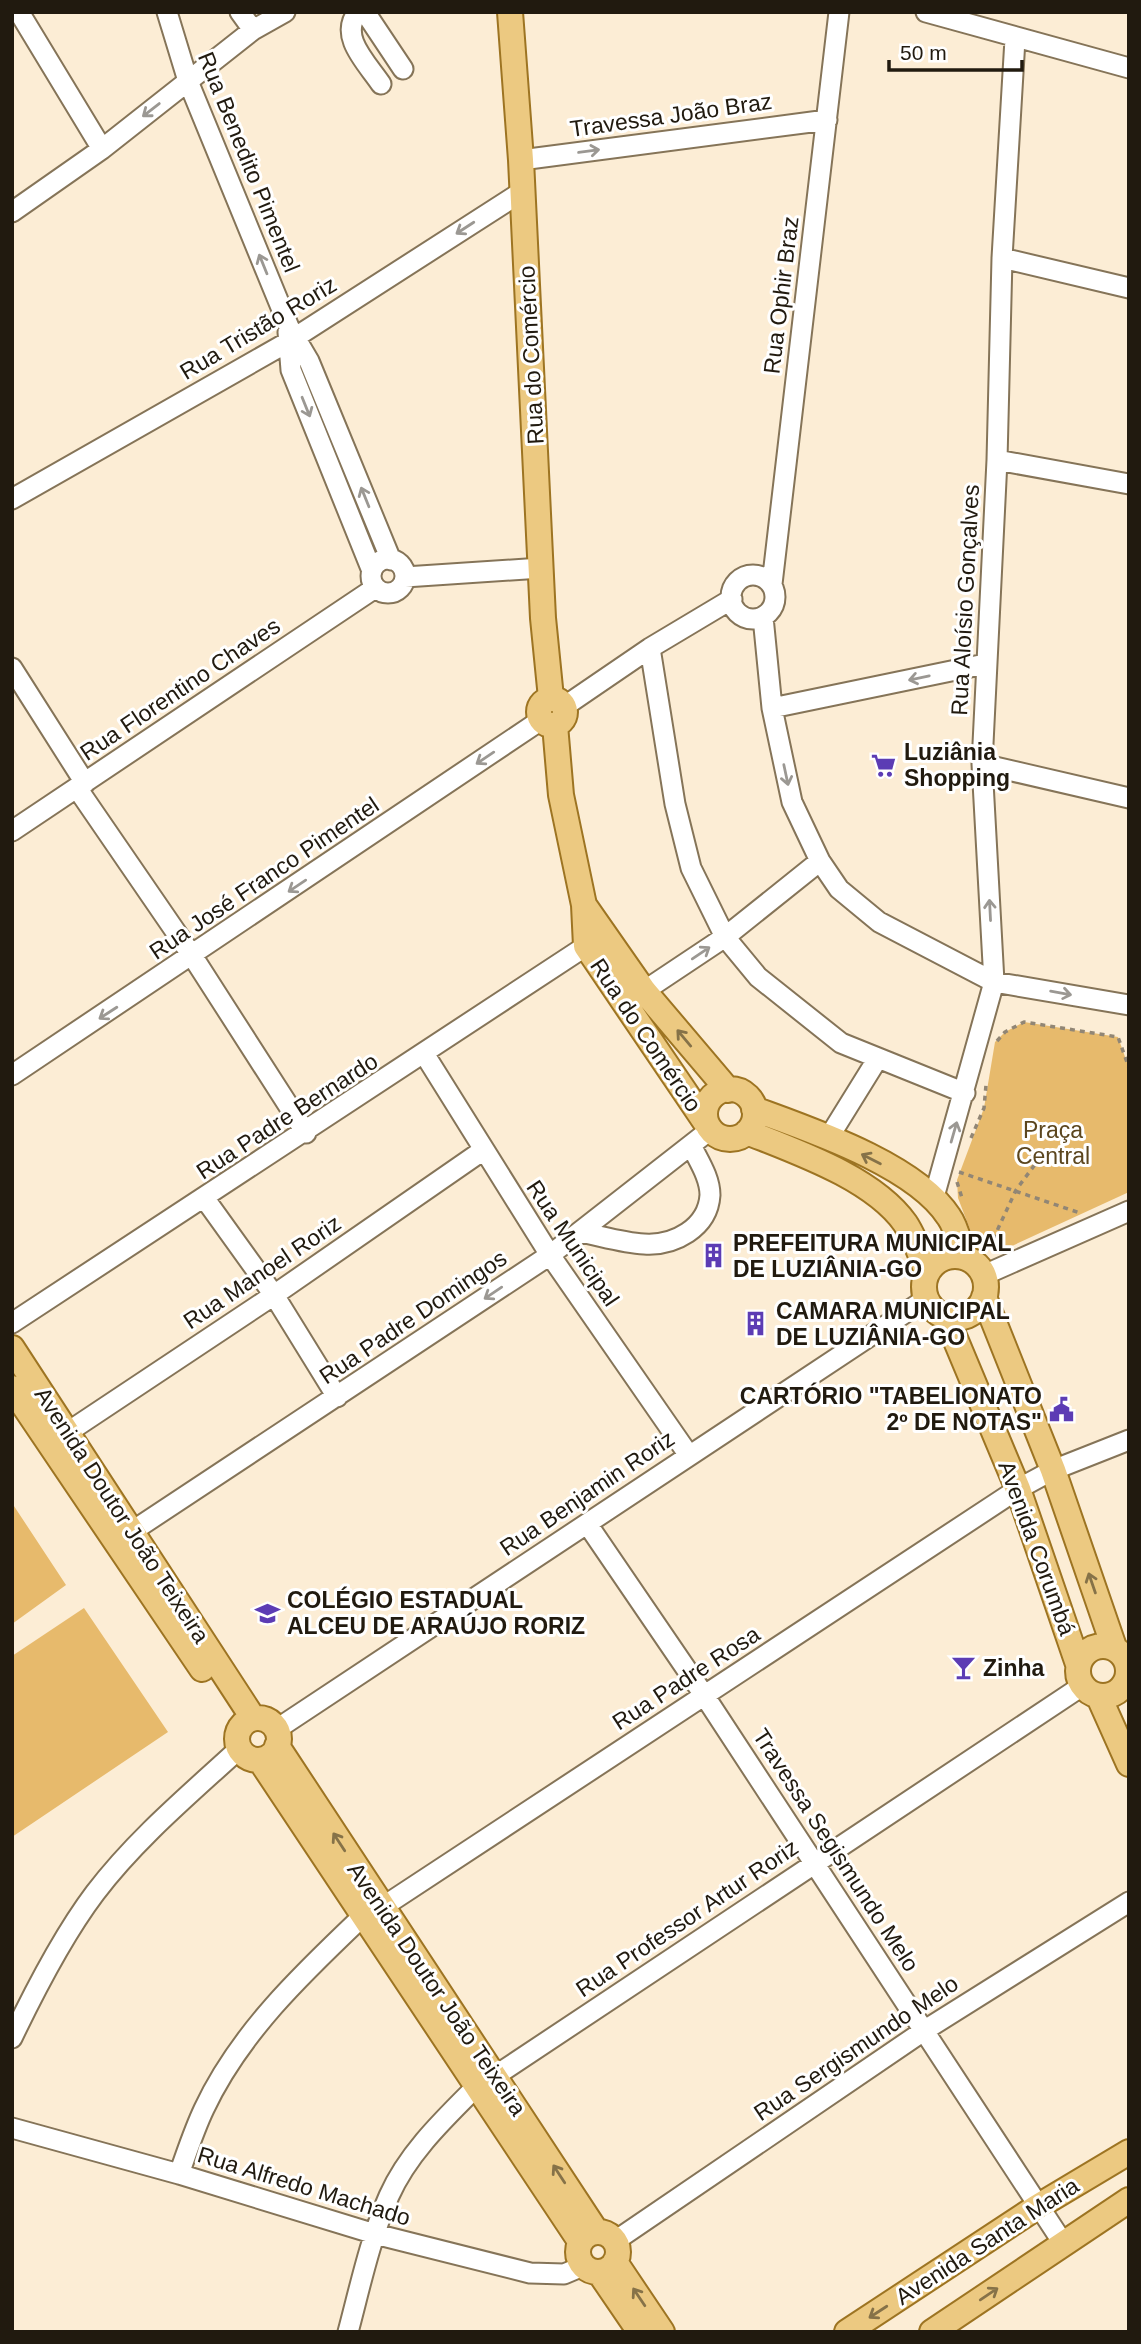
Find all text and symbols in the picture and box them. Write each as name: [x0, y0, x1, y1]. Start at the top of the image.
scale bar: [889, 28, 1022, 72]
text: 50 m: [900, 41, 947, 64]
street label: Rua Benedito Pimentel: [193, 48, 305, 276]
street label: Travessa João Braz: [568, 88, 774, 142]
one-way arrow: [143, 102, 161, 118]
one-way arrow: [577, 144, 600, 157]
street label: Rua Ophir Braz: [758, 215, 804, 375]
one-way arrow: [456, 220, 475, 235]
one-way arrow: [256, 254, 269, 276]
street label: Rua do Comércio: [513, 265, 549, 445]
street label: Rua Tristão Roriz: [175, 271, 341, 385]
one-way arrow: [300, 396, 313, 418]
street label: Rua Aloísio Gonçalves: [946, 484, 984, 716]
one-way arrow: [358, 486, 371, 508]
street label: Rua Florentino Chaves: [75, 612, 285, 766]
one-way arrow: [908, 671, 931, 685]
place label: Luziânia Shopping: [904, 739, 1010, 791]
one-way arrow: [476, 751, 495, 765]
supermarket icon: Luziânia Shopping: [870, 751, 898, 779]
one-way arrow: [780, 763, 793, 786]
street label: Rua José Franco Pimentel: [144, 791, 384, 965]
one-way arrow: [288, 879, 307, 893]
one-way arrow: [983, 899, 996, 922]
one-way arrow: [691, 946, 710, 960]
street label: Rua do Comércio: [585, 954, 707, 1116]
one-way arrow: [1049, 987, 1072, 1000]
one-way arrow: [99, 1005, 118, 1020]
one-way arrow: [676, 1029, 692, 1047]
street label: Rua Padre Bernardo: [191, 1048, 383, 1184]
park label: Praça Central: [1016, 1117, 1090, 1169]
one-way arrow: [948, 1121, 961, 1143]
one-way arrow: [861, 1151, 882, 1165]
street label: Rua Municipal: [521, 1175, 625, 1311]
street label: Rua Manoel Roriz: [178, 1210, 346, 1334]
place label: PREFEITURA MUNICIPAL DE LUZIÂNIA-GO: [733, 1230, 1012, 1282]
building icon: PREFEITURA MUNICIPAL DE LUZIÂNIA-GO: [699, 1242, 727, 1270]
street label: Rua Padre Domingos: [315, 1245, 511, 1389]
one-way arrow: [484, 1286, 504, 1300]
place label: CAMARA MUNICIPAL DE LUZIÂNIA-GO: [776, 1298, 1010, 1350]
building icon: CAMARA MUNICIPAL DE LUZIÂNIA-GO: [742, 1310, 770, 1338]
street label: Avenida Doutor João Teixeira: [30, 1382, 215, 1648]
place label: CARTÓRIO "TABELIONATO 2º DE NOTAS": [740, 1382, 1042, 1435]
public building icon: CARTÓRIO "TABELIONATO 2º DE NOTAS": [1048, 1395, 1076, 1423]
street label: Rua Benjamin Roriz: [495, 1425, 679, 1561]
street label: Avenida Corumbá: [993, 1457, 1081, 1639]
one-way arrow: [1085, 1572, 1097, 1594]
place label: COLÉGIO ESTADUAL ALCEU DE ARAÚJO RORIZ: [287, 1586, 585, 1639]
school or university icon: COLÉGIO ESTADUAL ALCEU DE ARAÚJO RORIZ: [253, 1599, 281, 1627]
street label: Rua Padre Rosa: [608, 1621, 765, 1735]
bar icon: Zinha: [949, 1654, 977, 1682]
place label: Zinha: [983, 1655, 1045, 1681]
street label: Travessa Segismundo Melo: [748, 1724, 924, 1976]
one-way arrow: [331, 1832, 345, 1852]
street label: Rua Professor Artur Roriz: [571, 1834, 803, 2002]
street label: Avenida Doutor João Teixeira: [342, 1858, 532, 2121]
street label: Rua Sergismundo Melo: [749, 1970, 963, 2126]
street label: Rua Alfredo Machado: [194, 2141, 414, 2231]
one-way arrow: [552, 2165, 567, 2184]
street label: Avenida Santa Maria: [891, 2172, 1084, 2310]
one-way arrow: [979, 2286, 998, 2301]
one-way arrow: [632, 2288, 646, 2307]
one-way arrow: [869, 2304, 888, 2319]

